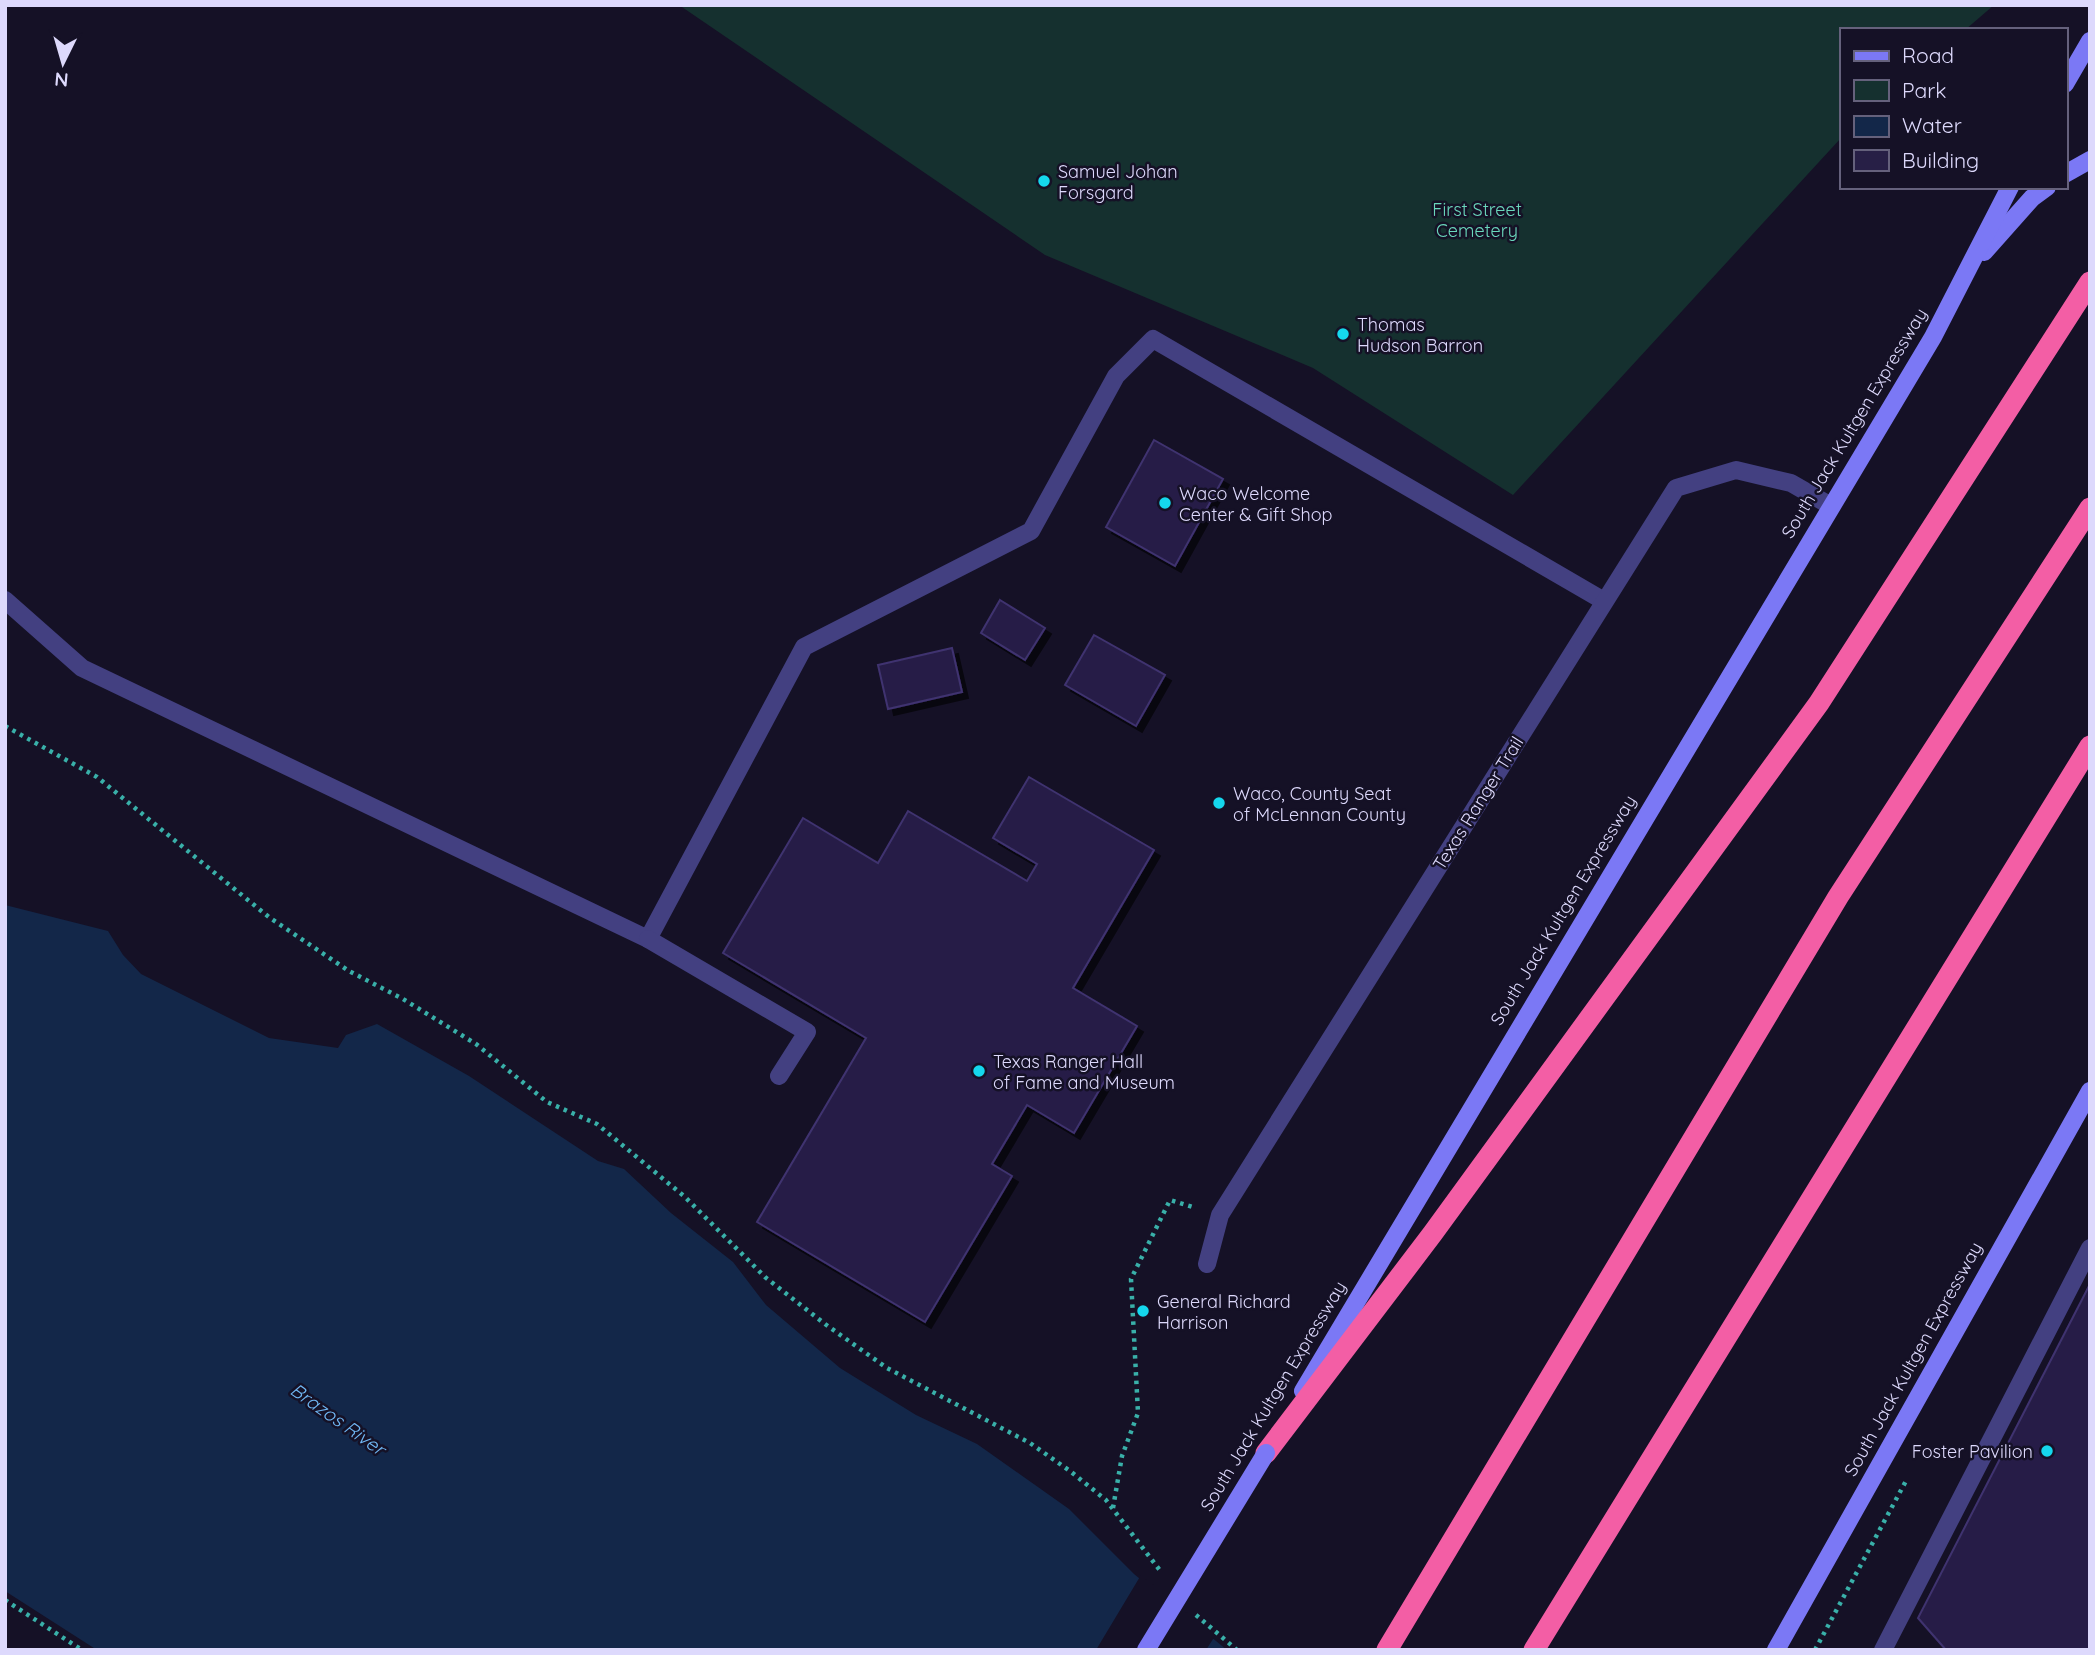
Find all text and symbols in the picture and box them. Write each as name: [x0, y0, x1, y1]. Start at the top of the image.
north arrow: [28, 28, 98, 98]
legend: [1840, 28, 2067, 189]
text: Road: [1902, 42, 1954, 68]
text: N: [54, 67, 70, 92]
text: Park: [1902, 77, 1946, 103]
text: Water: [1902, 112, 1962, 138]
text: Building: [1902, 147, 1979, 173]
place label: Samuel Johan Forsgard: [1058, 160, 1178, 204]
marker: Samuel Johan Forsgard: [1036, 173, 1052, 189]
park label: First Street Cemetery: [1432, 198, 1522, 242]
street label: South Jack Kultgen Expressway: [1776, 304, 1932, 542]
place label: Thomas Hudson Barron: [1357, 313, 1483, 357]
marker: Thomas Hudson Barron: [1335, 326, 1351, 342]
place label: Waco Welcome Center & Gift Shop: [1179, 482, 1333, 526]
marker: Waco Welcome Center & Gift Shop: [1157, 495, 1173, 511]
street label: Texas Ranger Trail: [1428, 732, 1528, 874]
place label: Waco, County Seat of McLennan County: [1233, 782, 1406, 826]
street label: South Jack Kultgen Expressway: [1485, 791, 1641, 1029]
marker: Waco, County Seat of McLennan County: [1211, 795, 1227, 811]
place label: Texas Ranger Hall of Fame and Museum: [993, 1050, 1175, 1094]
marker: Texas Ranger Hall of Fame and Museum: [971, 1063, 987, 1079]
street label: South Jack Kultgen Expressway: [1839, 1238, 1987, 1480]
street label: South Jack Kultgen Expressway: [1195, 1277, 1351, 1515]
place label: General Richard Harrison: [1157, 1290, 1291, 1334]
marker: General Richard Harrison: [1135, 1303, 1151, 1319]
water label: Brazos River: [286, 1378, 392, 1462]
place label: Foster Pavilion: [1912, 1440, 2033, 1463]
marker: Foster Pavilion: [2039, 1443, 2055, 1459]

